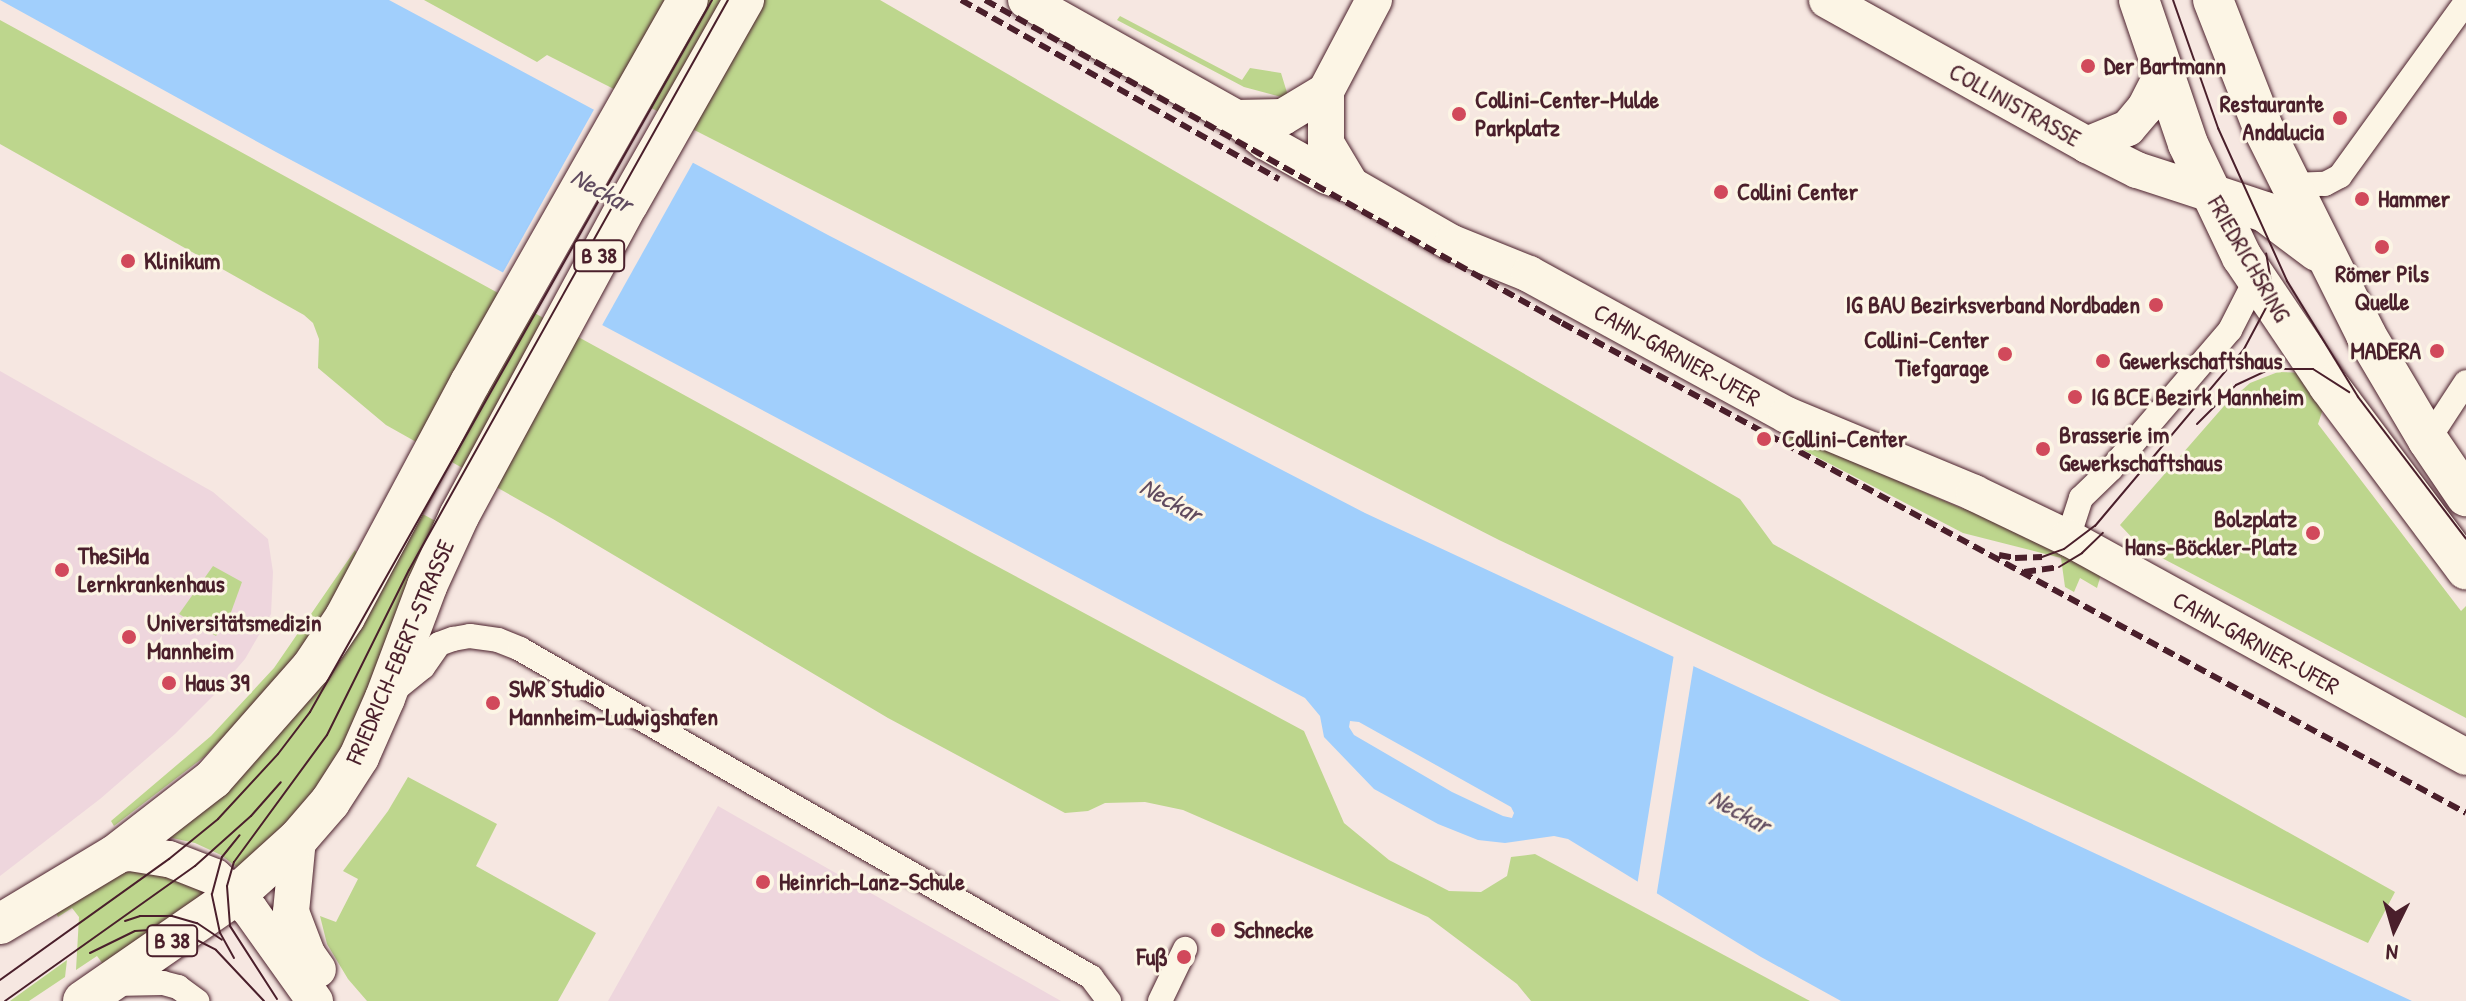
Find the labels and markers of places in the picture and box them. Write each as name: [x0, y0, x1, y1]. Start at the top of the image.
place label: Der Bartmann: [2104, 52, 2226, 80]
marker: Der Bartmann: [2079, 57, 2097, 75]
place label: Collini-Center-Mulde Parkplatz: [1475, 86, 1659, 142]
place label: Restaurante Andalucia: [2220, 90, 2324, 146]
marker: Collini-Center-Mulde Parkplatz: [1450, 105, 1468, 123]
marker: Restaurante Andalucia: [2331, 109, 2349, 127]
place label: Collini Center: [1737, 178, 1858, 206]
marker: Collini Center: [1712, 183, 1730, 201]
place label: Hammer: [2378, 185, 2450, 213]
marker: Hammer: [2353, 190, 2371, 208]
marker: Römer Pils Quelle: [2373, 238, 2391, 256]
place label: Klinikum: [144, 247, 220, 275]
marker: Klinikum: [119, 252, 137, 270]
place label: Römer Pils Quelle: [2335, 260, 2429, 316]
place label: IG BAU Bezirksverband Nordbaden: [1845, 291, 2140, 319]
marker: IG BAU Bezirksverband Nordbaden: [2147, 296, 2165, 314]
place label: Collini-Center Tiefgarage: [1864, 326, 1989, 382]
place label: MADERA: [2350, 337, 2421, 365]
marker: MADERA: [2428, 342, 2446, 360]
marker: Collini-Center Tiefgarage: [1996, 345, 2014, 363]
place label: Gewerkschaftshaus: [2119, 347, 2282, 375]
marker: Gewerkschaftshaus: [2094, 352, 2112, 370]
place label: IG BCE Bezirk Mannheim: [2091, 383, 2304, 411]
marker: IG BCE Bezirk Mannheim: [2066, 388, 2084, 406]
place label: Brasserie im Gewerkschaftshaus: [2059, 421, 2222, 477]
place label: Collini-Center: [1782, 425, 1907, 453]
marker: Collini-Center: [1753, 428, 1775, 450]
marker: Brasserie im Gewerkschaftshaus: [2034, 440, 2052, 458]
place label: Bolzplatz Hans-Böckler-Platz: [2125, 505, 2297, 561]
marker: Bolzplatz Hans-Böckler-Platz: [2304, 524, 2322, 542]
place label: TheSiMa Lernkrankenhaus: [78, 542, 225, 598]
marker: TheSiMa Lernkrankenhaus: [53, 561, 71, 579]
place label: Universitätsmedizin Mannheim: [147, 609, 322, 665]
marker: Universitätsmedizin Mannheim: [118, 626, 140, 648]
place label: Haus 39: [185, 669, 250, 697]
marker: Haus 39: [160, 674, 178, 692]
place label: SWR Studio Mannheim-Ludwigshafen: [509, 675, 718, 731]
marker: SWR Studio Mannheim-Ludwigshafen: [484, 694, 502, 712]
place label: Heinrich-Lanz-Schule: [779, 868, 965, 896]
marker: Heinrich-Lanz-Schule: [754, 873, 772, 891]
place label: Schnecke: [1234, 916, 1314, 944]
marker: Schnecke: [1209, 921, 1227, 939]
place label: Fuß: [1137, 943, 1168, 971]
marker: Fuß: [1175, 948, 1193, 966]

